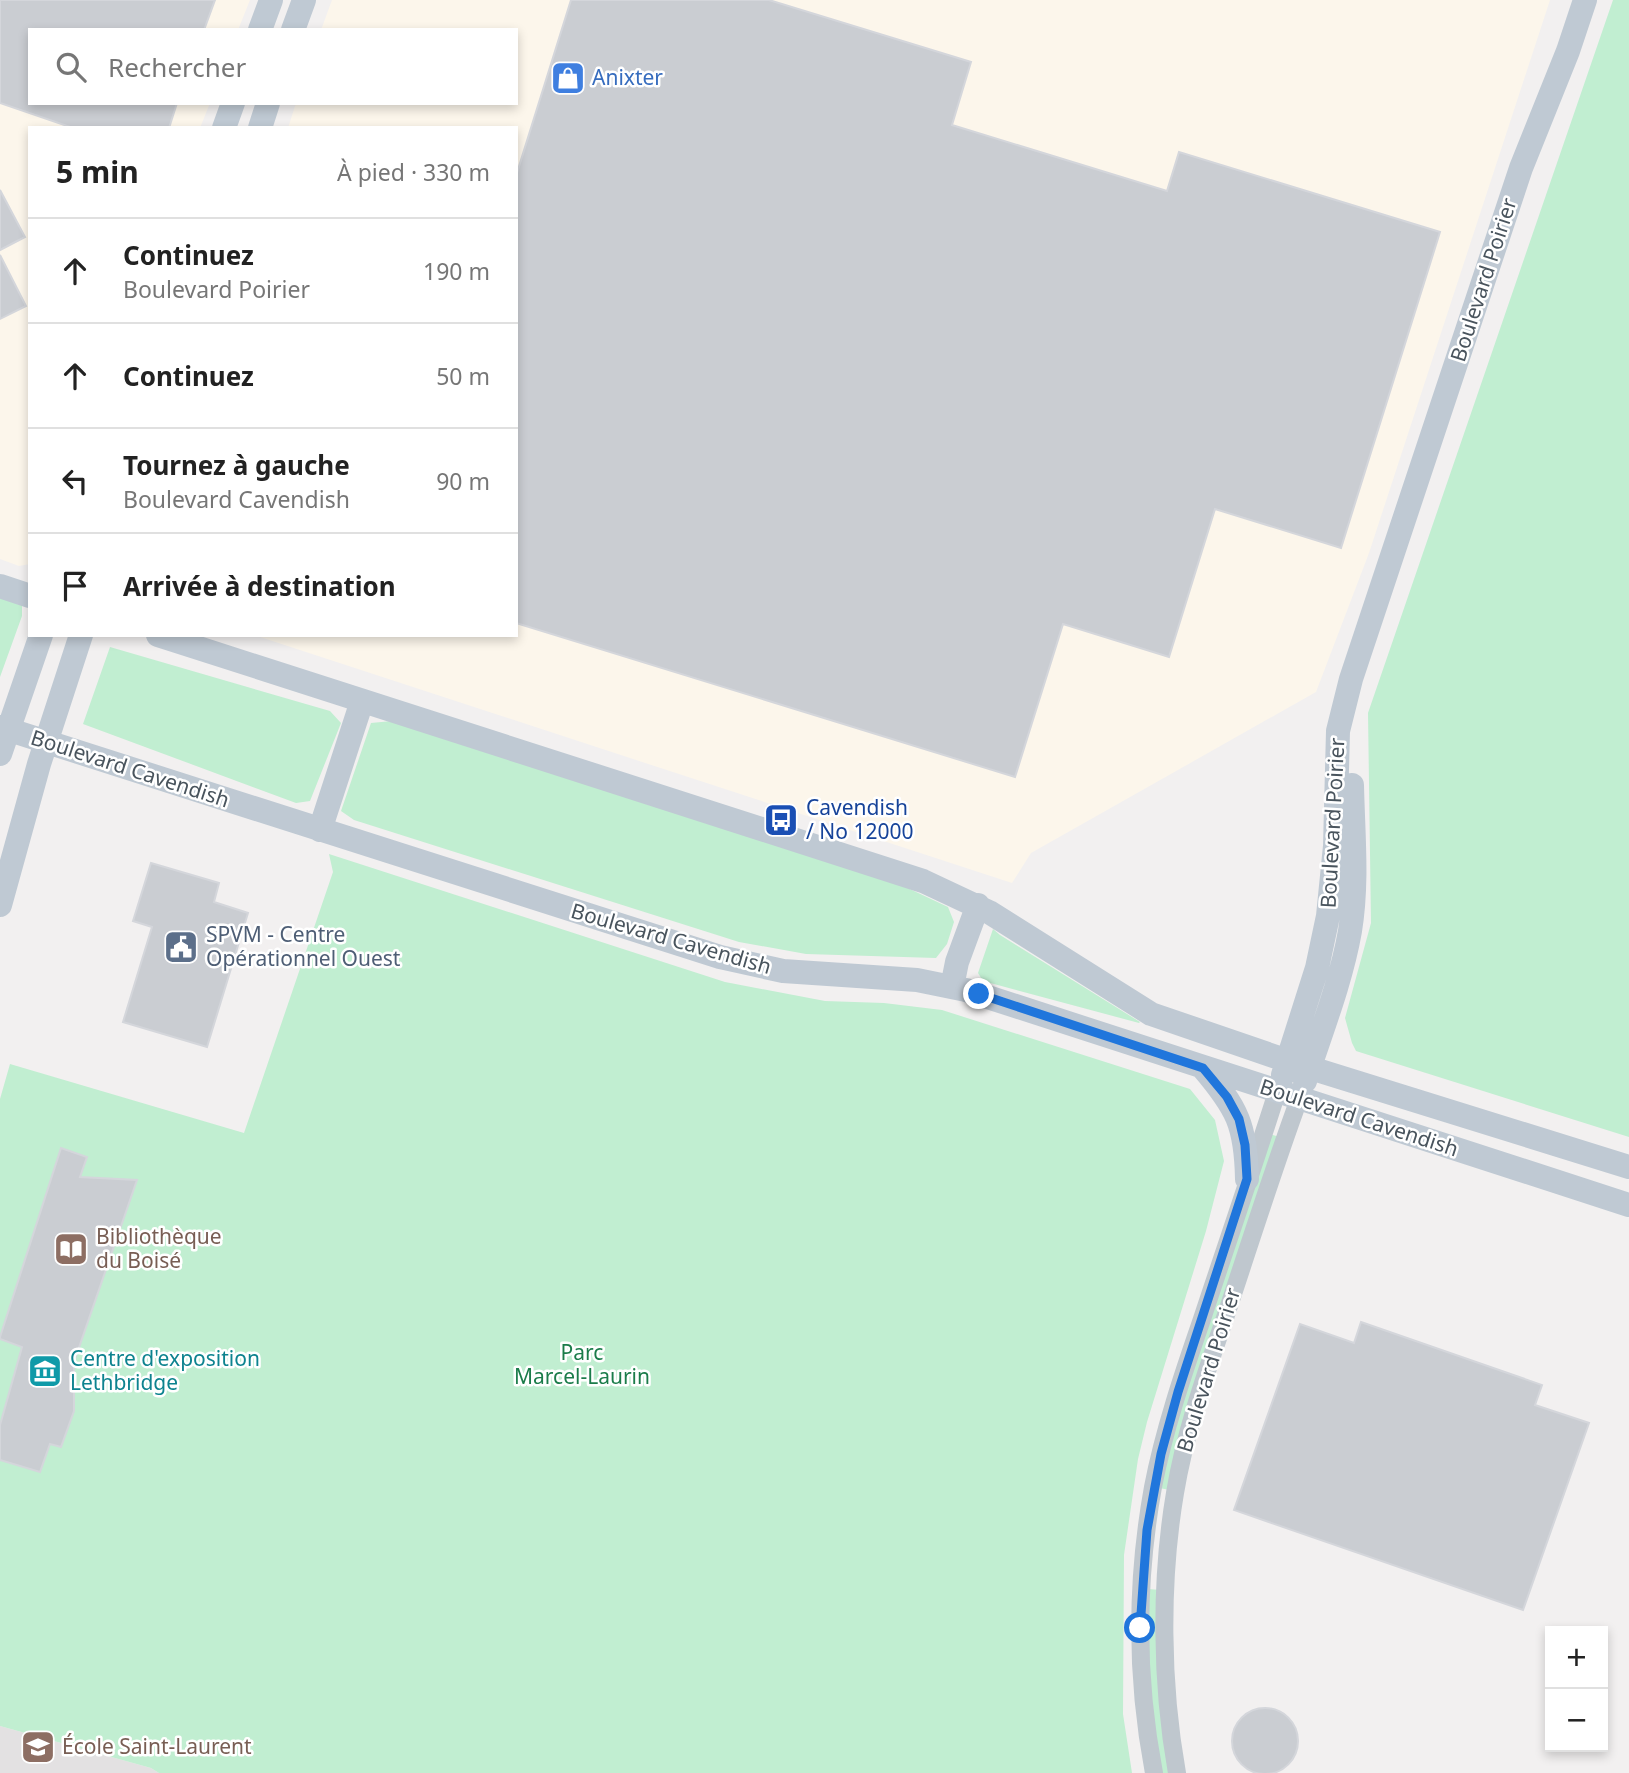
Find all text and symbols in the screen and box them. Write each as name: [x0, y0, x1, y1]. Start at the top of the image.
search box: [28, 28, 518, 105]
icon: search: [52, 48, 90, 86]
text: Rechercher: [108, 49, 246, 85]
shop icon: Anixter: [549, 59, 587, 97]
place label: Anixter: [592, 63, 663, 91]
text: 5 min: [56, 151, 139, 192]
text: À pied · 330 m: [337, 156, 490, 188]
street label: Boulevard Poirier: [1443, 194, 1523, 365]
text: Continuez: [123, 237, 254, 273]
icon: ahead: [56, 252, 94, 290]
text: 190 m: [423, 255, 490, 287]
text: Boulevard Poirier: [123, 273, 310, 305]
icon: ahead: [56, 357, 94, 395]
text: Continuez: [123, 358, 254, 394]
text: 50 m: [436, 360, 490, 392]
text: Tournez à gauche: [123, 447, 350, 483]
icon: left: [56, 462, 94, 500]
text: 90 m: [436, 465, 490, 497]
text: Boulevard Cavendish: [123, 483, 350, 515]
icon: arrive: [56, 567, 94, 605]
text: Arrivée à destination: [123, 568, 396, 604]
street label: Boulevard Cavendish: [27, 723, 233, 813]
street label: Boulevard Poirier: [1314, 737, 1350, 909]
place label: Cavendish / No 12000: [806, 793, 913, 845]
bus stop icon: Cavendish / No 12000: [762, 801, 800, 839]
street label: Boulevard Cavendish: [568, 896, 775, 980]
place label: SPVM - Centre Opérationnel Ouest: [206, 920, 401, 972]
public building icon: SPVM - Centre Opérationnel Ouest: [162, 928, 200, 966]
route end: [963, 978, 994, 1009]
street label: Boulevard Cavendish: [1256, 1072, 1462, 1162]
place label: Bibliothèque du Boisé: [96, 1222, 222, 1274]
library icon: Bibliothèque du Boisé: [52, 1230, 90, 1268]
street label: Boulevard Poirier: [1170, 1284, 1246, 1455]
park label: Parc Marcel-Laurin: [514, 1338, 650, 1390]
place label: Centre d'exposition Lethbridge: [70, 1344, 260, 1396]
museum icon: Centre d'exposition Lethbridge: [26, 1352, 64, 1390]
route start: [1124, 1612, 1155, 1643]
map controls: [1545, 1626, 1608, 1752]
button: +: [1545, 1626, 1608, 1689]
button: −: [1545, 1689, 1608, 1752]
school or university icon: École Saint-Laurent: [19, 1728, 57, 1766]
place label: École Saint-Laurent: [62, 1732, 252, 1760]

